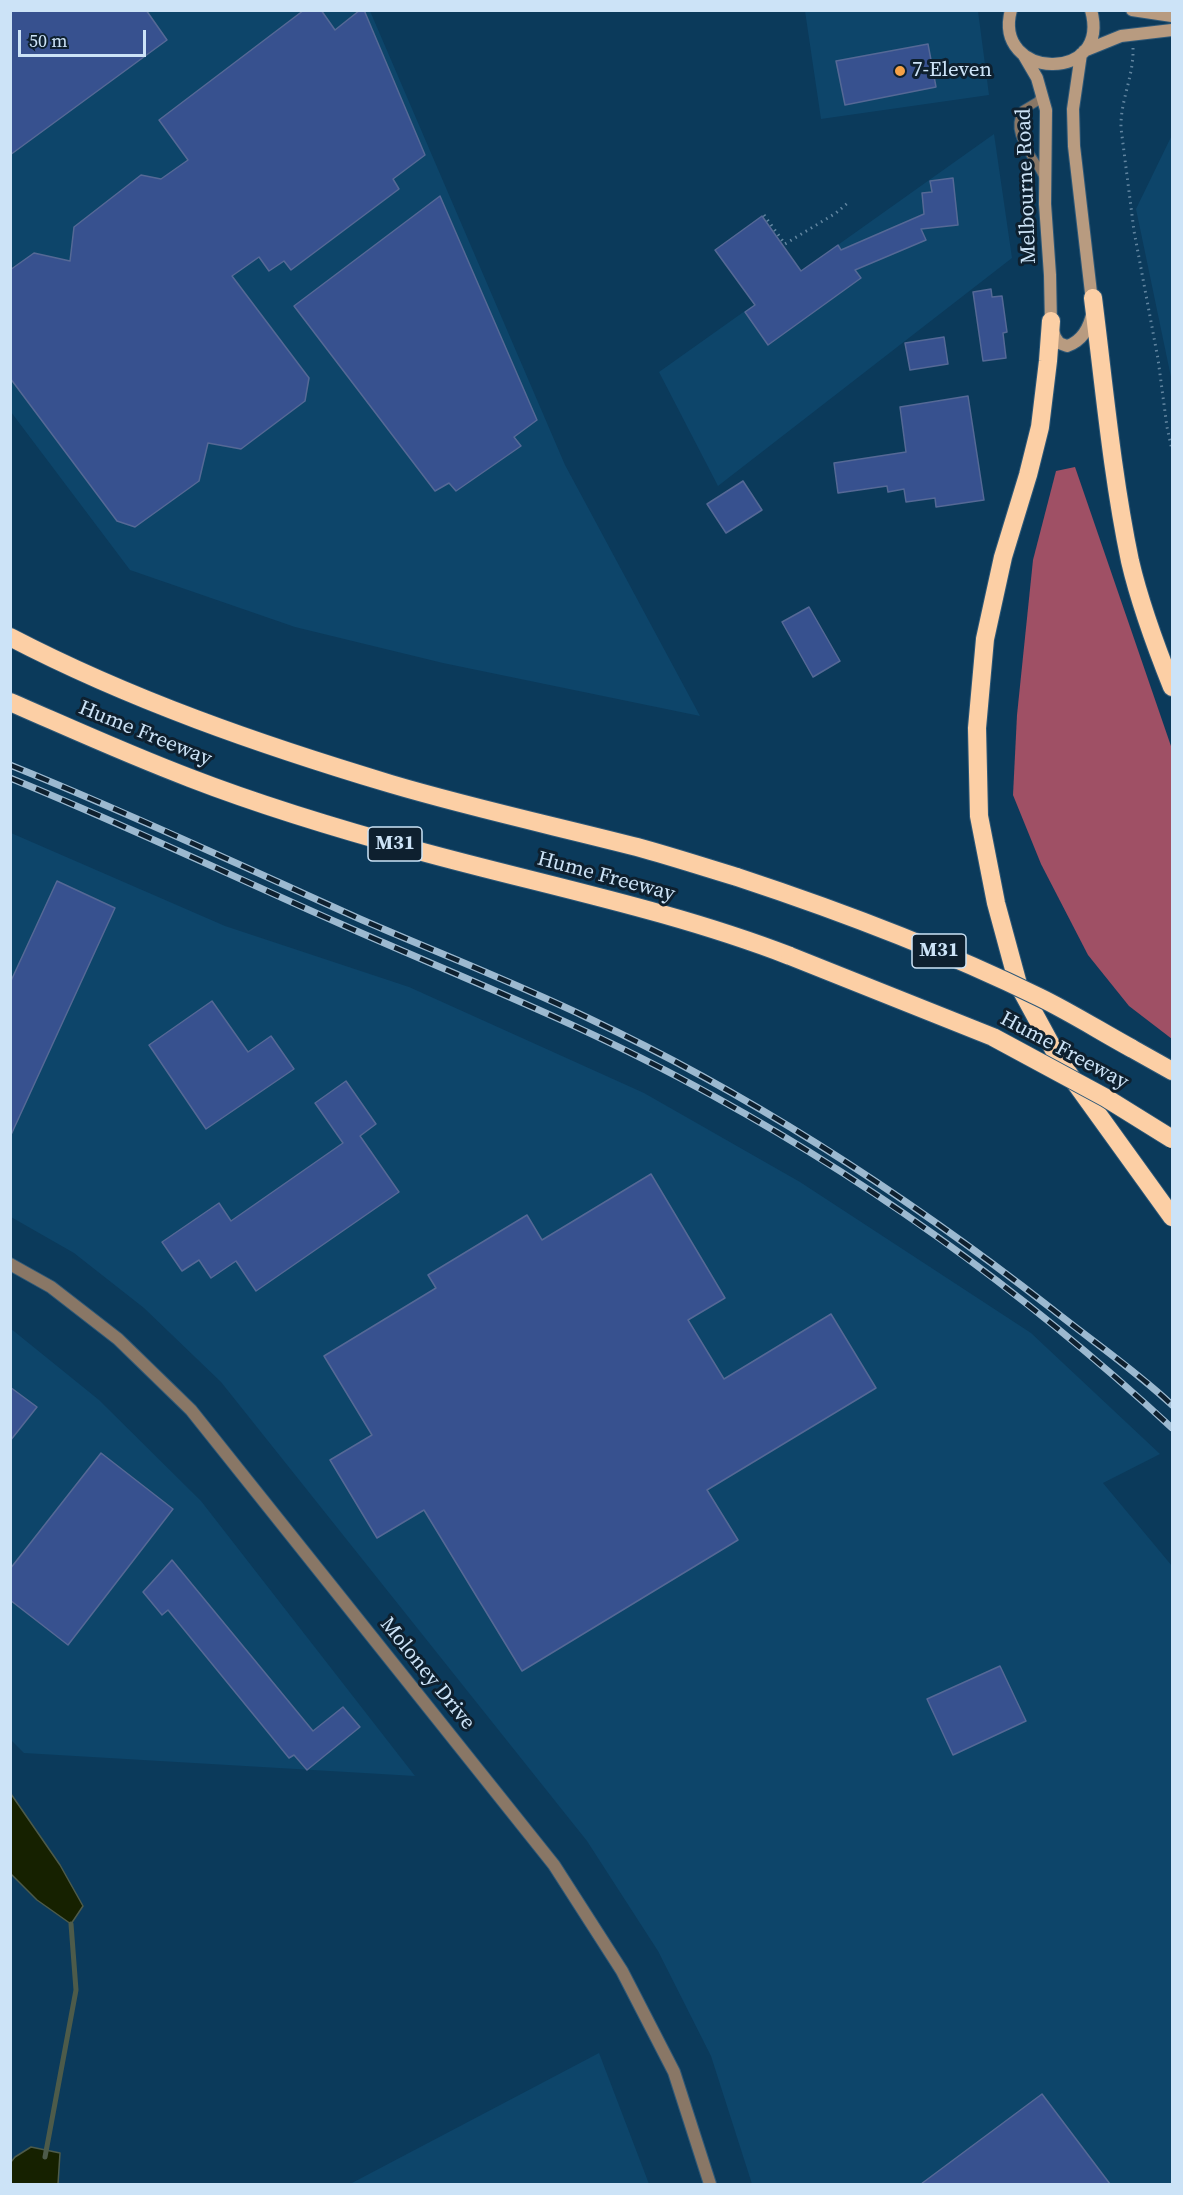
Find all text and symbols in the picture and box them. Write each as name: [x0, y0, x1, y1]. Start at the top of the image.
scale bar: [21, 18, 148, 56]
text: 50 m: [29, 28, 67, 53]
place label: 7-Eleven: [912, 58, 992, 84]
marker: 7-Eleven: [893, 64, 907, 78]
street label: Melbourne Road: [1012, 108, 1042, 264]
street label: Hume Freeway: [75, 696, 215, 772]
road number: M31: [368, 827, 422, 861]
street label: Hume Freeway: [534, 847, 678, 907]
road number: M31: [912, 934, 966, 968]
street label: Hume Freeway: [996, 1007, 1132, 1095]
street label: Moloney Drive: [374, 1613, 480, 1735]

